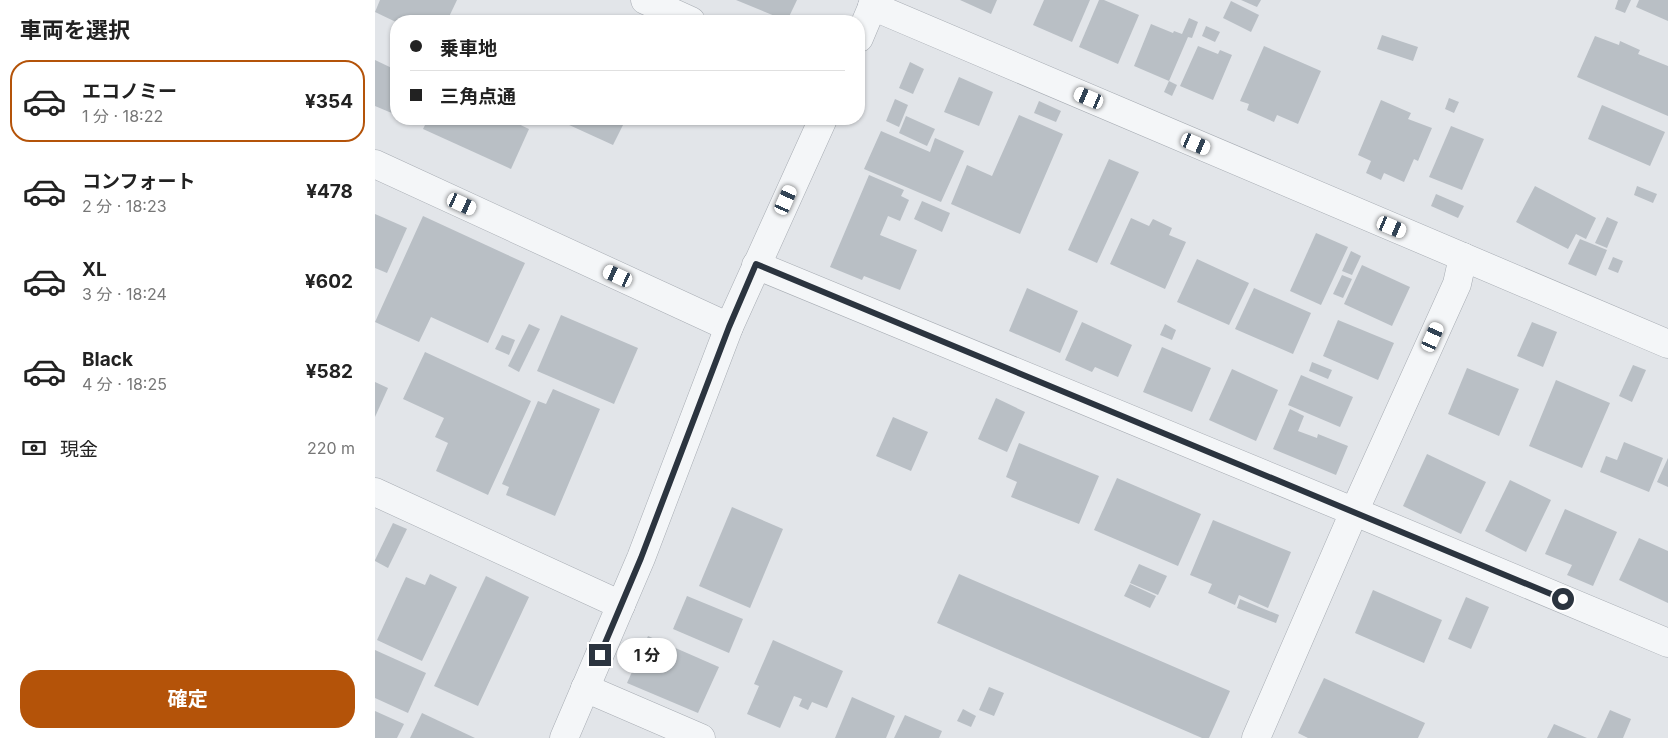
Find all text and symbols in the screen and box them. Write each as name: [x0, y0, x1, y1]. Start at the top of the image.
text: 車両を選択: [20, 17, 130, 43]
text: 乗車地: [440, 37, 497, 60]
icon: car: [22, 79, 67, 124]
text: エコノミー: [82, 80, 177, 103]
text: 三角点通: [440, 85, 516, 108]
car: [1072, 85, 1105, 111]
text: ¥354: [305, 90, 353, 113]
text: 1 分 · 18:22: [82, 106, 163, 126]
car: [1179, 131, 1212, 157]
icon: car: [22, 169, 67, 214]
text: コンフォート: [82, 170, 195, 193]
text: ¥478: [306, 180, 353, 203]
car: [773, 183, 798, 217]
car: [445, 191, 478, 217]
text: 2 分 · 18:23: [82, 196, 167, 216]
car: [1375, 214, 1408, 240]
text: XL: [82, 258, 107, 281]
icon: car: [22, 259, 67, 304]
car: [601, 263, 634, 289]
text: ¥602: [305, 270, 353, 293]
text: 3 分 · 18:24: [82, 284, 167, 304]
car: [1420, 320, 1445, 354]
text: Black: [82, 348, 133, 371]
icon: car: [22, 349, 67, 394]
text: ¥582: [306, 360, 353, 383]
text: 4 分 · 18:25: [82, 374, 167, 394]
icon: cash: [20, 434, 48, 462]
text: 現金: [60, 438, 98, 461]
text: 220 m: [307, 438, 355, 458]
route start: [1552, 588, 1574, 610]
callout: 1 分: [617, 638, 677, 672]
route end: [589, 644, 611, 666]
text: 1 分: [634, 645, 660, 665]
button: 確定: [20, 670, 355, 728]

